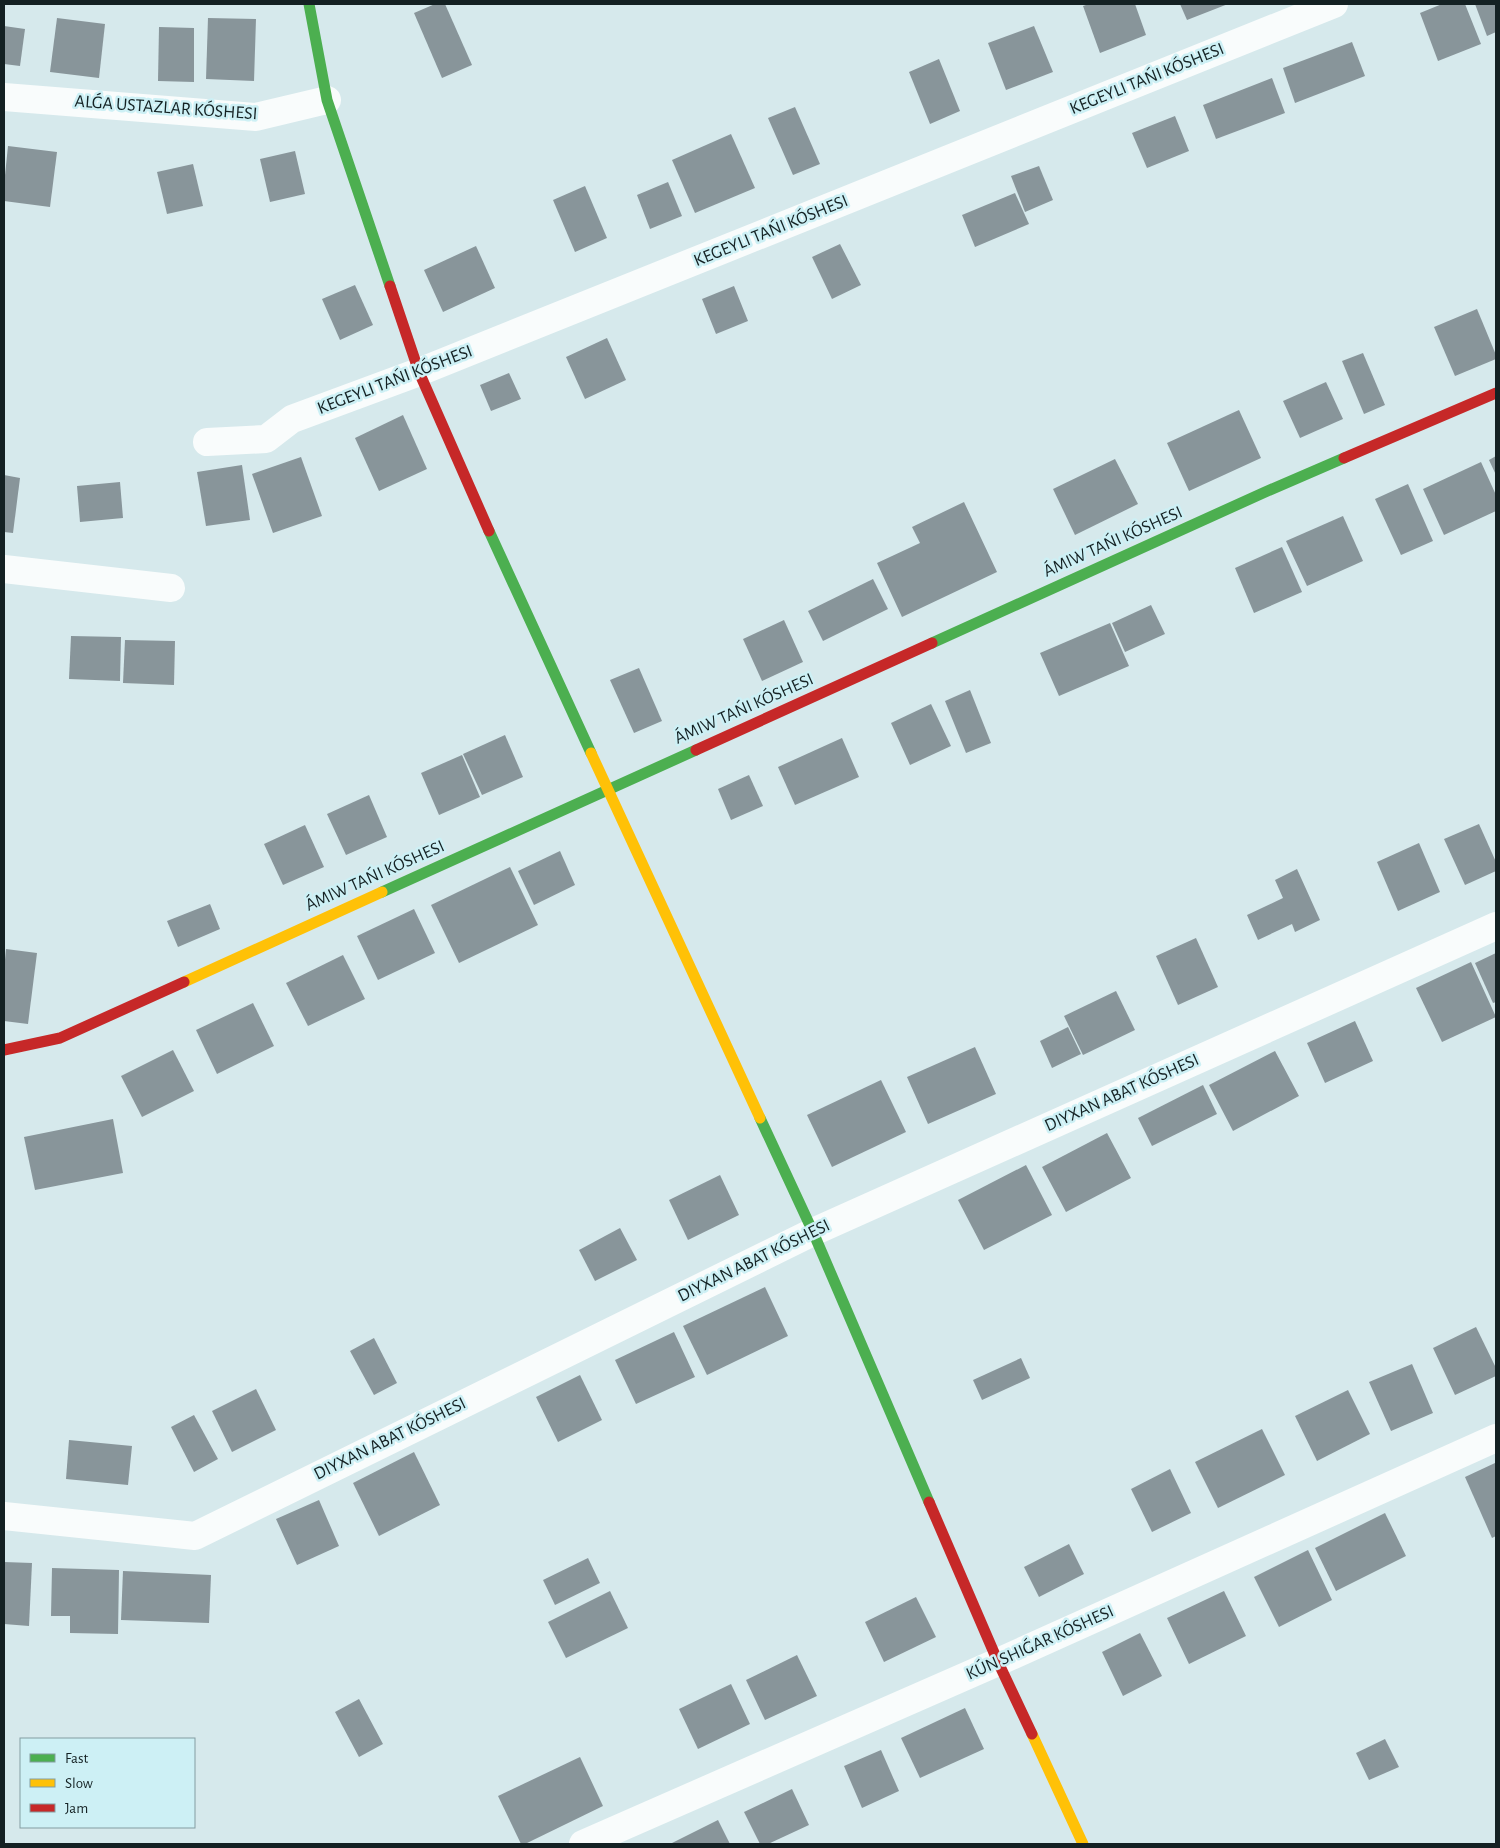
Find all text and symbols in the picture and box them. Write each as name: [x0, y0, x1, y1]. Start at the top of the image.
street label: KEGEYLI TAŃI KÓSHESI: [1066, 37, 1227, 118]
street label: ALǴA USTAZLAR KÓSHESI: [74, 89, 258, 123]
street label: KEGEYLI TAŃI KÓSHESI: [690, 189, 851, 270]
street label: KEGEYLI TAŃI KÓSHESI: [314, 339, 475, 418]
street label: ÁMIW TAŃI KÓSHESI: [1040, 500, 1185, 581]
street label: ÁMIW TAŃI KÓSHESI: [671, 667, 816, 748]
street label: ÁMIW TAŃI KÓSHESI: [302, 834, 447, 915]
street label: DIYXAN ABAT KÓSHESI: [1041, 1048, 1202, 1135]
street label: DIYXAN ABAT KÓSHESI: [674, 1214, 833, 1306]
street label: DIYXAN ABAT KÓSHESI: [310, 1392, 469, 1484]
street label: KÚN SHIǴAR KÓSHESI: [962, 1599, 1117, 1684]
legend: [20, 1738, 195, 1828]
text: Fast: [65, 1751, 89, 1766]
text: Slow: [65, 1776, 93, 1791]
text: Jam: [65, 1801, 88, 1816]

